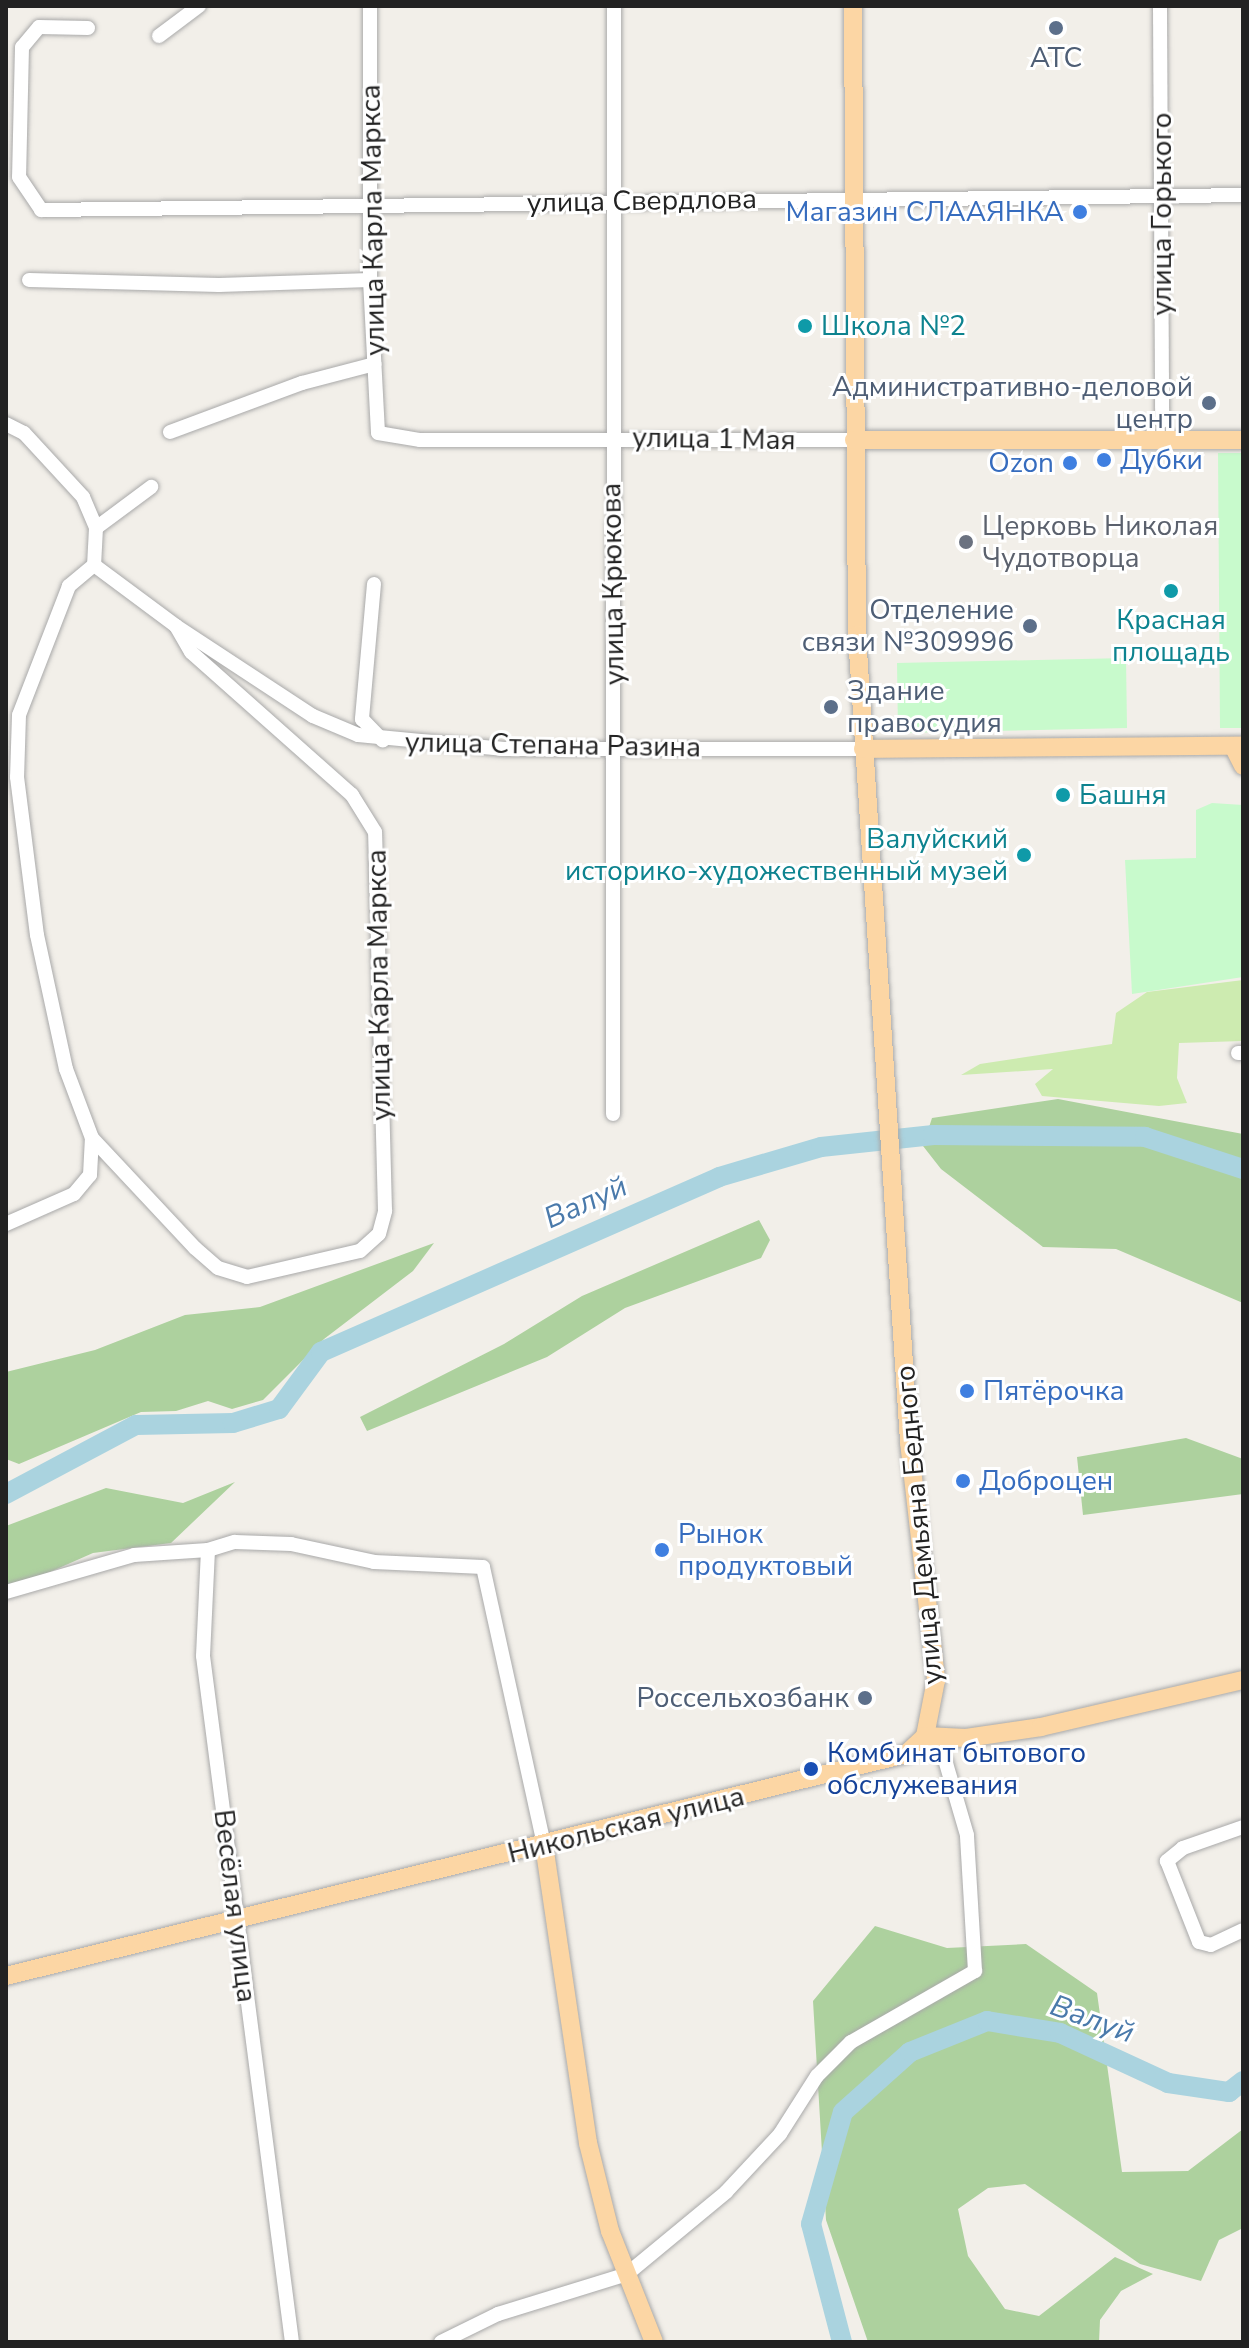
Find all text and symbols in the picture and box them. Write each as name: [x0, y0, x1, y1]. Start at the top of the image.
marker: АТС: [1047, 19, 1065, 37]
place label: АТС: [1030, 41, 1082, 75]
street label: улица Карла Маркса: [354, 84, 392, 356]
street label: улица Горького: [1145, 112, 1179, 316]
street label: улица Свердлова: [527, 182, 757, 220]
place label: Магазин СЛААЯНКА: [785, 195, 1064, 229]
marker: Магазин СЛААЯНКА: [1071, 203, 1089, 221]
place label: Школа №2: [821, 309, 966, 343]
marker: Школа №2: [796, 317, 814, 335]
place label: Административно-деловой центр: [832, 370, 1193, 436]
marker: Административно-деловой центр: [1200, 394, 1218, 412]
street label: улица 1 Мая: [632, 421, 796, 457]
place label: Дубки: [1120, 443, 1203, 477]
place label: Ozon: [988, 446, 1054, 480]
marker: Дубки: [1095, 451, 1113, 469]
marker: Ozon: [1061, 454, 1079, 472]
street label: улица Крюкова: [594, 483, 632, 685]
place label: Церковь Николая Чудотворца: [982, 509, 1218, 575]
marker: Церковь Николая Чудотворца: [957, 533, 975, 551]
marker: Красная площадь: [1162, 582, 1180, 600]
place label: Отделение связи №309996: [802, 593, 1014, 659]
place label: Красная площадь: [1112, 603, 1230, 669]
marker: Отделение связи №309996: [1021, 617, 1039, 635]
place label: Здание правосудия: [847, 674, 1002, 740]
marker: Здание правосудия: [822, 698, 840, 716]
street label: улица Степана Разина: [405, 726, 701, 764]
place label: Башня: [1079, 778, 1166, 812]
marker: Башня: [1054, 786, 1072, 804]
place label: Валуйский историко-художественный музей: [565, 822, 1008, 888]
marker: Валуйский историко-художественный музей: [1015, 846, 1033, 864]
street label: улица Карла Маркса: [360, 849, 398, 1121]
water label: Валуй: [539, 1169, 633, 1237]
street label: улица Демьяна Бедного: [888, 1364, 950, 1686]
place label: Пятёрочка: [983, 1374, 1125, 1408]
marker: Пятёрочка: [958, 1382, 976, 1400]
place label: Доброцен: [979, 1464, 1113, 1498]
marker: Доброцен: [954, 1472, 972, 1490]
place label: Рынок продуктовый: [678, 1517, 853, 1583]
marker: Рынок продуктовый: [653, 1541, 671, 1559]
place label: Россельхозбанк: [636, 1681, 849, 1715]
marker: Россельхозбанк: [856, 1689, 874, 1707]
place label: Комбинат бытового обслужевания: [827, 1736, 1086, 1802]
marker: Комбинат бытового обслужевания: [802, 1760, 820, 1778]
street label: Никольская улица: [504, 1779, 748, 1871]
street label: Весёлая улица: [206, 1808, 264, 2004]
water label: Валуй: [1045, 1988, 1139, 2052]

